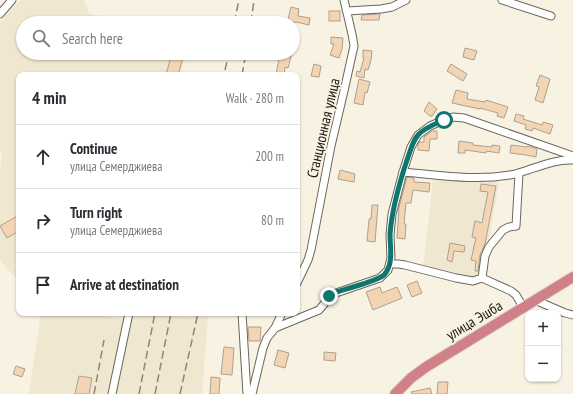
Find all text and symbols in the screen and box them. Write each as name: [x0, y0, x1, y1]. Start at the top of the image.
search box: [16, 16, 300, 60]
icon: search: [30, 27, 52, 49]
text: Search here: [62, 29, 123, 48]
street label: Станционная улица: [302, 76, 344, 180]
text: 4 min: [32, 87, 66, 109]
text: Walk · 280 m: [226, 90, 284, 107]
route start: [435, 111, 453, 129]
text: Continue: [70, 139, 117, 158]
icon: ahead: [32, 146, 54, 168]
text: 200 m: [255, 148, 284, 165]
text: улица Семерджиева: [70, 158, 162, 175]
text: Turn right: [70, 203, 122, 222]
icon: right: [32, 210, 54, 232]
text: 80 m: [261, 212, 284, 229]
text: улица Семерджиева: [70, 222, 162, 239]
icon: arrive: [32, 274, 54, 296]
text: Arrive at destination: [70, 275, 179, 294]
route end: [320, 287, 338, 305]
street label: улица Эшба: [442, 296, 506, 344]
map controls: [525, 310, 561, 382]
button: +: [525, 310, 561, 346]
button: −: [525, 346, 561, 382]

